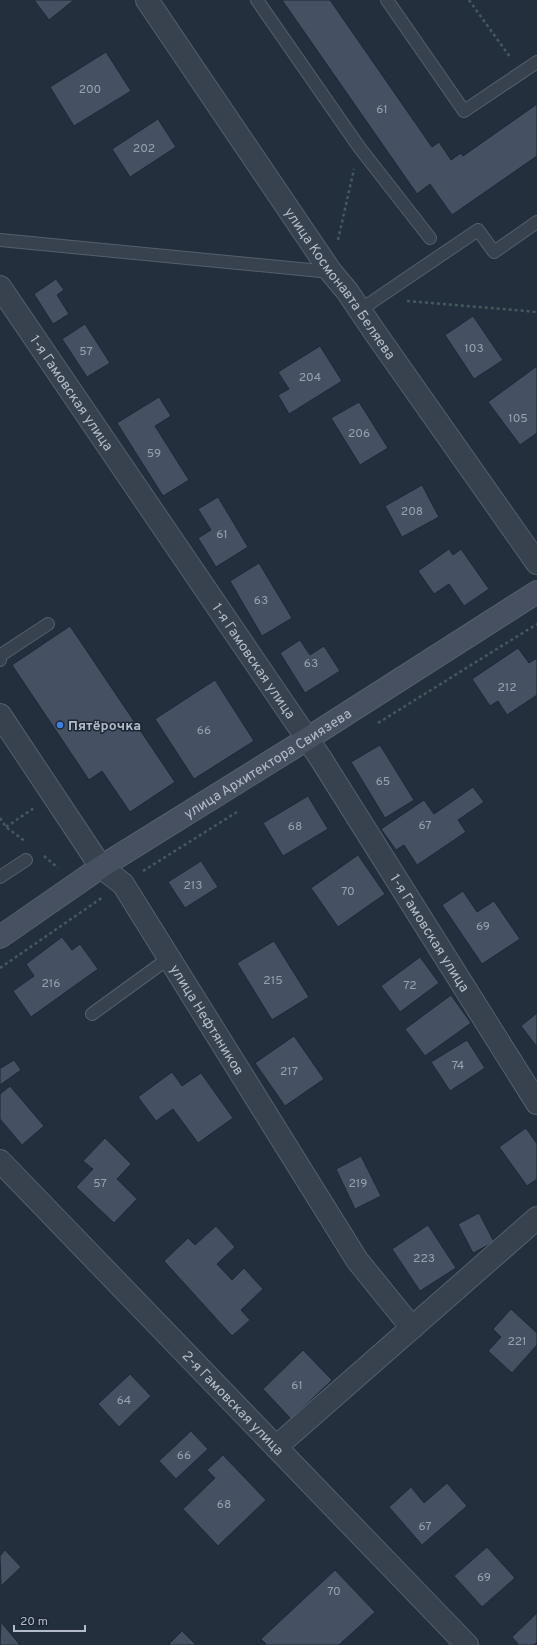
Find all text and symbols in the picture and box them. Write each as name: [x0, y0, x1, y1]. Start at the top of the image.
house number: 200: [79, 82, 101, 98]
house number: 61: [376, 102, 388, 118]
house number: 202: [133, 141, 155, 157]
street label: улица Космонавта Беляева: [280, 205, 398, 363]
street label: 1-я Гамовская улица: [25, 333, 116, 455]
house number: 103: [464, 341, 484, 357]
house number: 57: [79, 344, 93, 360]
house number: 204: [299, 370, 321, 386]
house number: 105: [508, 411, 528, 427]
house number: 206: [348, 426, 370, 442]
house number: 59: [147, 446, 161, 462]
house number: 208: [401, 504, 423, 520]
house number: 61: [216, 527, 228, 543]
house number: 63: [254, 593, 268, 609]
street label: 1-я Гамовская улица: [208, 601, 298, 723]
house number: 63: [304, 656, 318, 672]
house number: 212: [497, 680, 517, 696]
street label: улица Архитектора Свиязева: [181, 706, 355, 823]
place label: Пятёрочка: [68, 718, 141, 735]
marker: Пятёрочка: [55, 720, 65, 730]
house number: 66: [197, 723, 211, 739]
house number: 65: [376, 774, 390, 790]
house number: 67: [418, 818, 432, 834]
house number: 68: [288, 819, 302, 835]
street label: 1-я Гамовская улица: [385, 871, 472, 996]
house number: 213: [183, 878, 203, 894]
house number: 70: [341, 884, 355, 900]
house number: 69: [476, 919, 490, 935]
street label: улица Нефтяников: [165, 962, 247, 1079]
house number: 215: [263, 973, 283, 989]
house number: 216: [42, 976, 60, 992]
house number: 72: [403, 978, 417, 994]
house number: 74: [452, 1058, 464, 1074]
house number: 217: [280, 1064, 298, 1080]
house number: 57: [93, 1176, 107, 1192]
house number: 219: [349, 1176, 367, 1192]
house number: 223: [413, 1251, 435, 1267]
house number: 221: [507, 1334, 527, 1350]
street label: 2-я Гамовская улица: [178, 1348, 287, 1460]
house number: 61: [291, 1378, 303, 1394]
house number: 64: [117, 1393, 131, 1409]
house number: 66: [177, 1448, 191, 1464]
house number: 68: [217, 1497, 231, 1513]
house number: 67: [418, 1519, 432, 1535]
house number: 69: [477, 1570, 491, 1586]
house number: 70: [327, 1584, 341, 1600]
scale bar: [14, 1607, 85, 1633]
text: 20 m: [20, 1614, 48, 1630]

